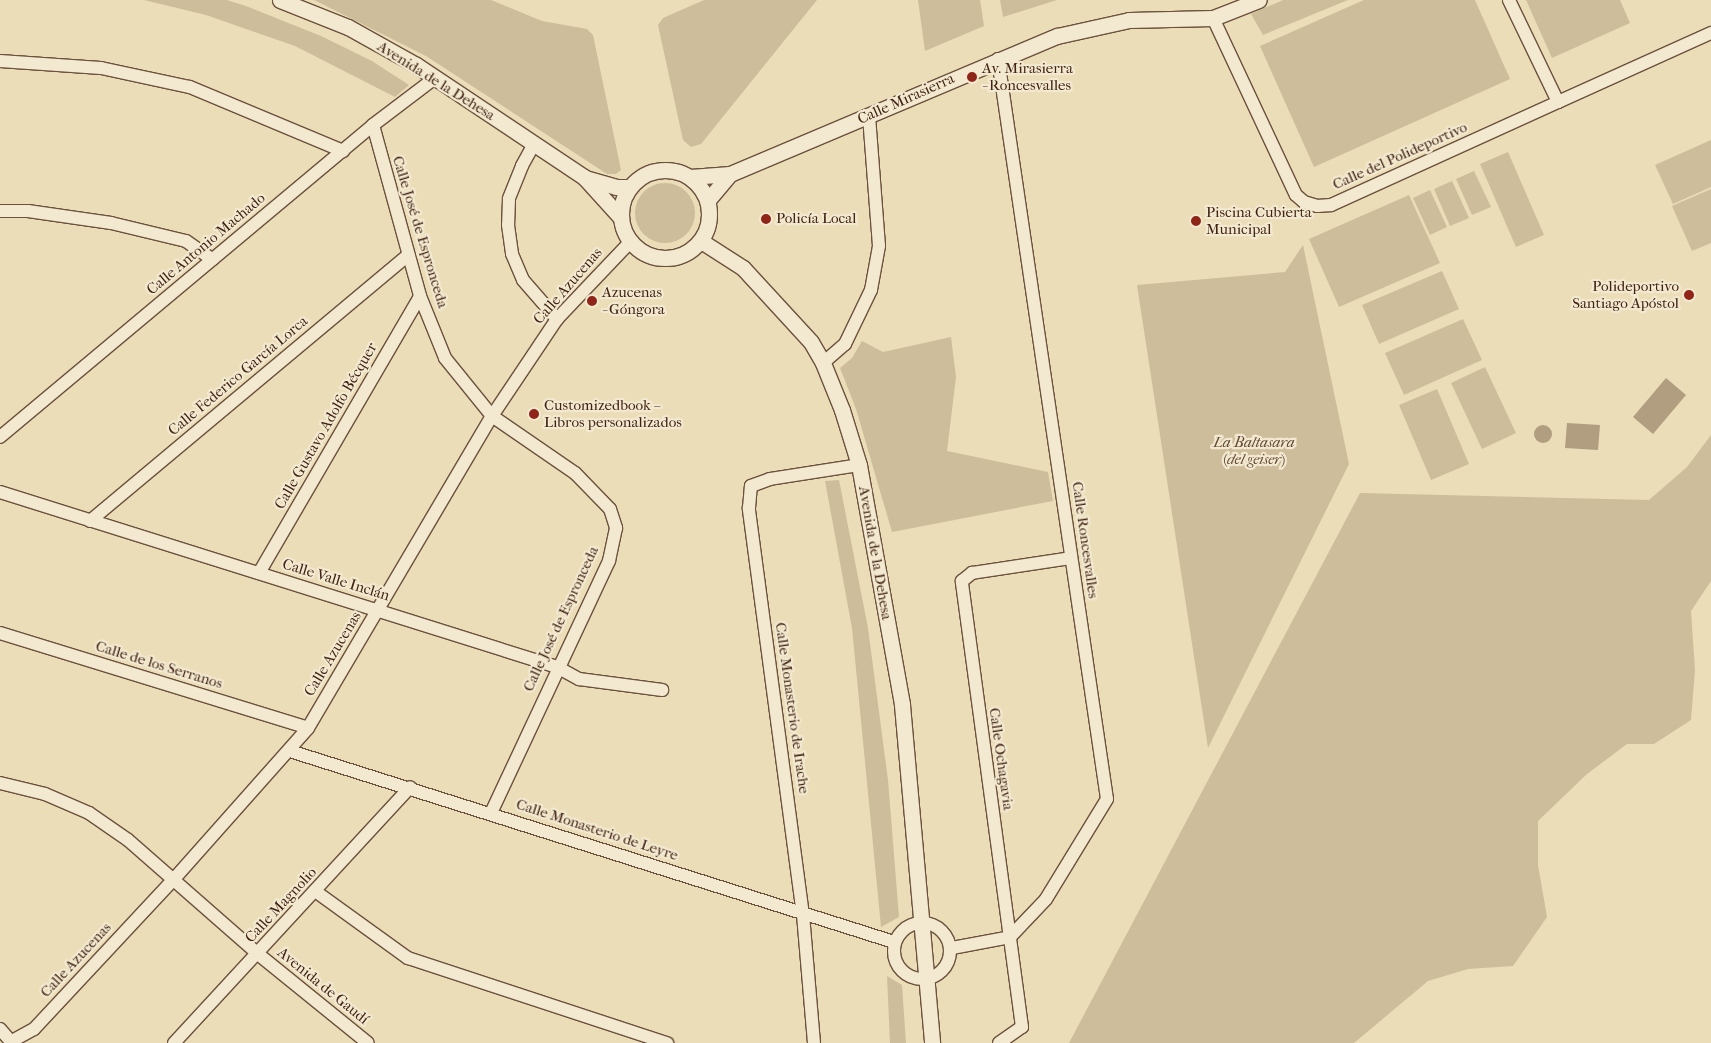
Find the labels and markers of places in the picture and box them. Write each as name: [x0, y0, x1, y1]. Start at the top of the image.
place label: Av. Mirasierra - Roncesvalles: [982, 59, 1073, 94]
marker: Av. Mirasierra - Roncesvalles: [966, 71, 978, 83]
place label: Piscina Cubierta Municipal: [1206, 203, 1312, 238]
place label: Policía Local: [776, 210, 856, 228]
marker: Policía Local: [760, 213, 772, 225]
marker: Piscina Cubierta Municipal: [1190, 215, 1202, 227]
place label: Polideportivo Santiago Apóstol: [1572, 277, 1679, 312]
place label: Azucenas - Góngora: [602, 283, 665, 318]
marker: Polideportivo Santiago Apóstol: [1683, 289, 1695, 301]
marker: Azucenas - Góngora: [586, 295, 598, 307]
place label: Customizedbook – Libros personalizados: [544, 396, 682, 431]
marker: Customizedbook – Libros personalizados: [528, 408, 540, 420]

